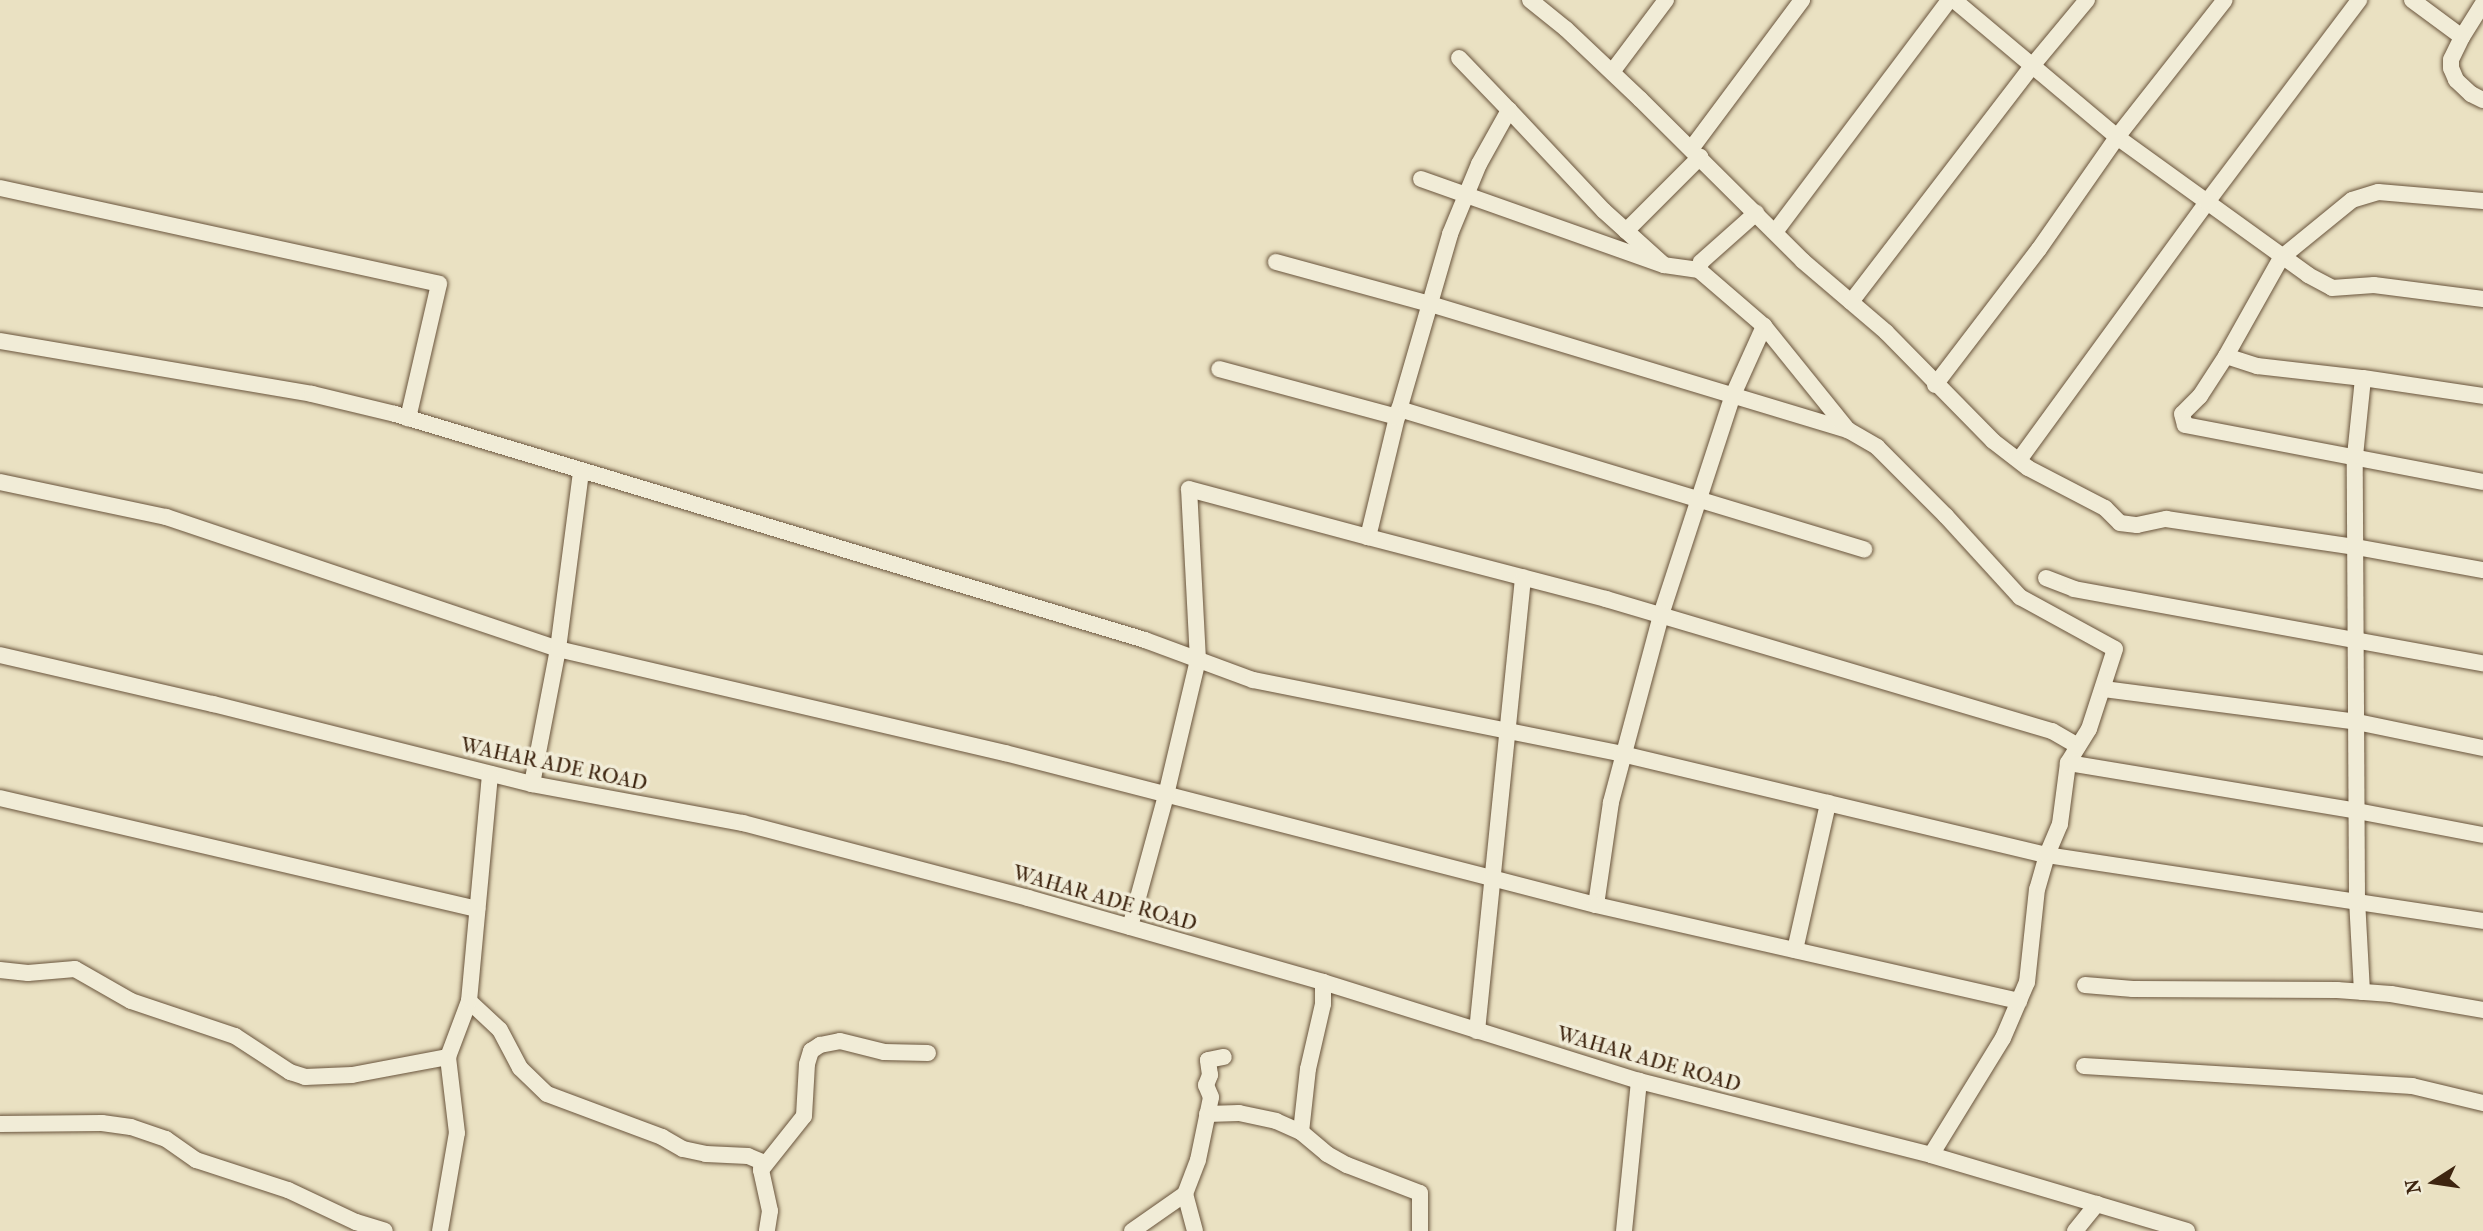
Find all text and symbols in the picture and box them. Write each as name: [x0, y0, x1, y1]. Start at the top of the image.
street label: WAHAR ADE ROAD: [458, 732, 650, 796]
street label: WAHAR ADE ROAD: [1010, 860, 1200, 936]
street label: WAHAR ADE ROAD: [1554, 1021, 1744, 1097]
north arrow: [2399, 1147, 2469, 1217]
text: N: [2401, 1177, 2426, 1196]

